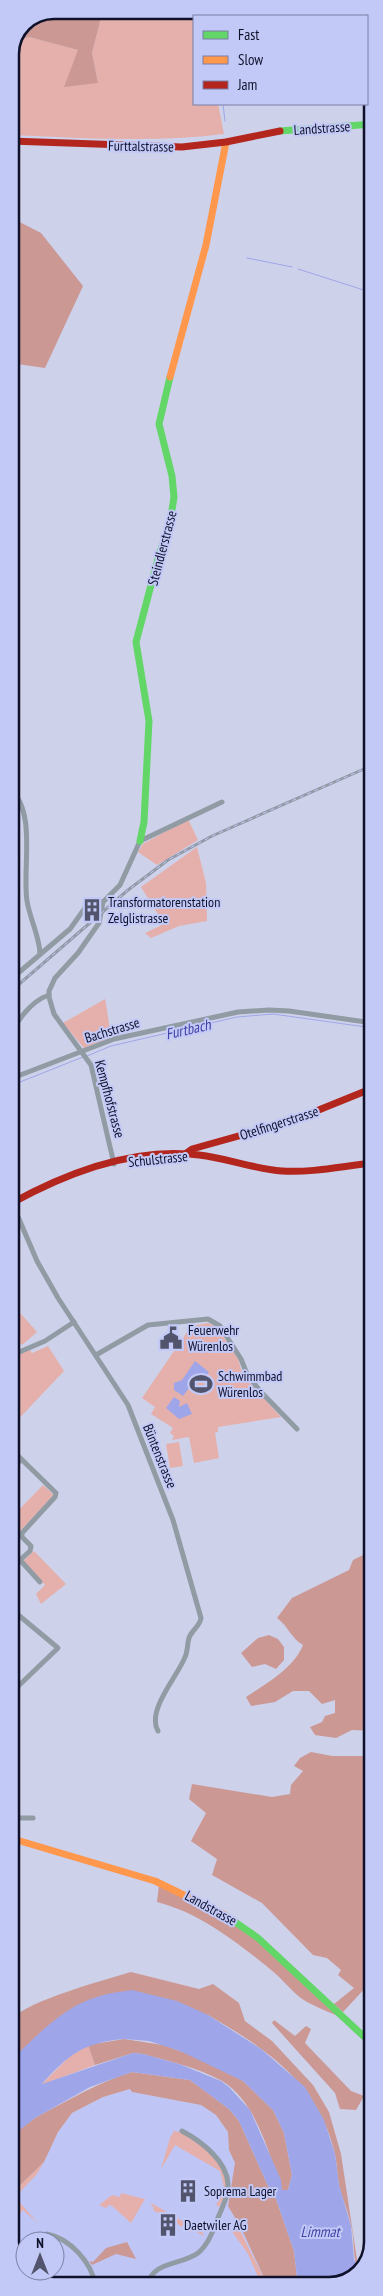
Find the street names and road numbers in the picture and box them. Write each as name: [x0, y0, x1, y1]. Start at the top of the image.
street label: Landstrasse: [293, 117, 351, 139]
street label: Furttalstrasse: [108, 136, 174, 156]
street label: Steindlerstrasse: [143, 508, 181, 587]
street label: Bachstrasse: [82, 1013, 142, 1047]
street label: Kempfhofstrasse: [91, 1058, 129, 1140]
street label: Otelfingerstrasse: [237, 1102, 321, 1144]
street label: Schulstrasse: [127, 1147, 189, 1171]
street label: Büntenstrasse: [139, 1421, 181, 1491]
street label: Landstrasse: [182, 1886, 240, 1930]

